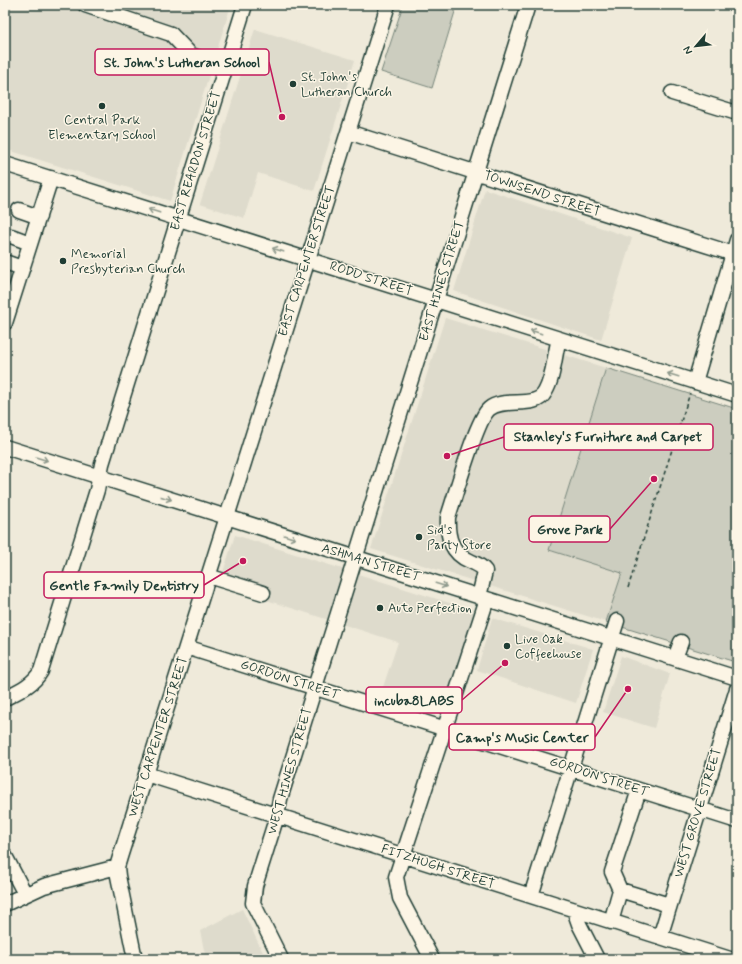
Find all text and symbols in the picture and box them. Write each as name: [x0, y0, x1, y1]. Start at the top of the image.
north arrow: [676, 26, 716, 66]
text: N: [680, 44, 696, 57]
callout: St. John's Lutheran School: [95, 49, 269, 75]
text: St. John's Lutheran School: [104, 54, 260, 72]
place label: St. John's Lutheran Church: [301, 69, 392, 101]
marker: St. John's Lutheran Church: [288, 79, 298, 89]
street label: EAST REARDON STREET: [167, 89, 225, 233]
marker: Central Park Elementary School: [97, 101, 107, 111]
place label: Central Park Elementary School: [48, 112, 156, 144]
street label: TOWNSEND STREET: [481, 167, 603, 221]
street label: EAST CARPENTER STREET: [275, 183, 339, 339]
one-way arrow: [148, 207, 161, 214]
street label: EAST HINES STREET: [416, 218, 468, 344]
place label: Memorial Presbyterian Church: [71, 246, 185, 278]
one-way arrow: [272, 246, 285, 253]
marker: Memorial Presbyterian Church: [58, 256, 68, 266]
street label: RODD STREET: [327, 258, 415, 301]
one-way arrow: [530, 327, 542, 335]
one-way arrow: [667, 371, 680, 378]
callout: Stanley's Furniture and Carpet: [504, 424, 713, 450]
text: Stanley's Furniture and Carpet: [514, 428, 703, 446]
one-way arrow: [36, 456, 49, 463]
one-way arrow: [160, 495, 173, 502]
callout: Grove Park: [529, 516, 610, 542]
text: Grove Park: [537, 521, 603, 539]
place label: Sid's Party Store: [427, 522, 492, 554]
marker: Sid's Party Store: [414, 532, 424, 542]
one-way arrow: [283, 534, 296, 541]
street label: ASHMAN STREET: [320, 540, 424, 586]
callout: Gentle Family Dentistry: [44, 572, 204, 598]
text: Gentle Family Dentistry: [49, 577, 199, 595]
one-way arrow: [435, 581, 447, 589]
place label: Auto Perfection: [388, 600, 472, 617]
marker: Auto Perfection: [375, 603, 385, 613]
place label: Live Oak Coffeehouse: [515, 631, 582, 663]
marker: Live Oak Coffeehouse: [502, 641, 512, 651]
street label: WEST CARPENTER STREET: [124, 654, 192, 819]
street label: GORDON STREET: [238, 656, 343, 704]
callout: incuba8LABS: [366, 687, 462, 713]
text: incuba8LABS: [374, 692, 454, 710]
street label: WEST HINES STREET: [264, 705, 316, 836]
callout: Camp's Music Center: [449, 724, 595, 750]
text: Camp's Music Center: [456, 729, 590, 747]
street label: WEST GROVE STREET: [670, 746, 726, 880]
street label: GORDON STREET: [547, 753, 652, 801]
street label: FITZHUGH STREET: [379, 841, 497, 894]

